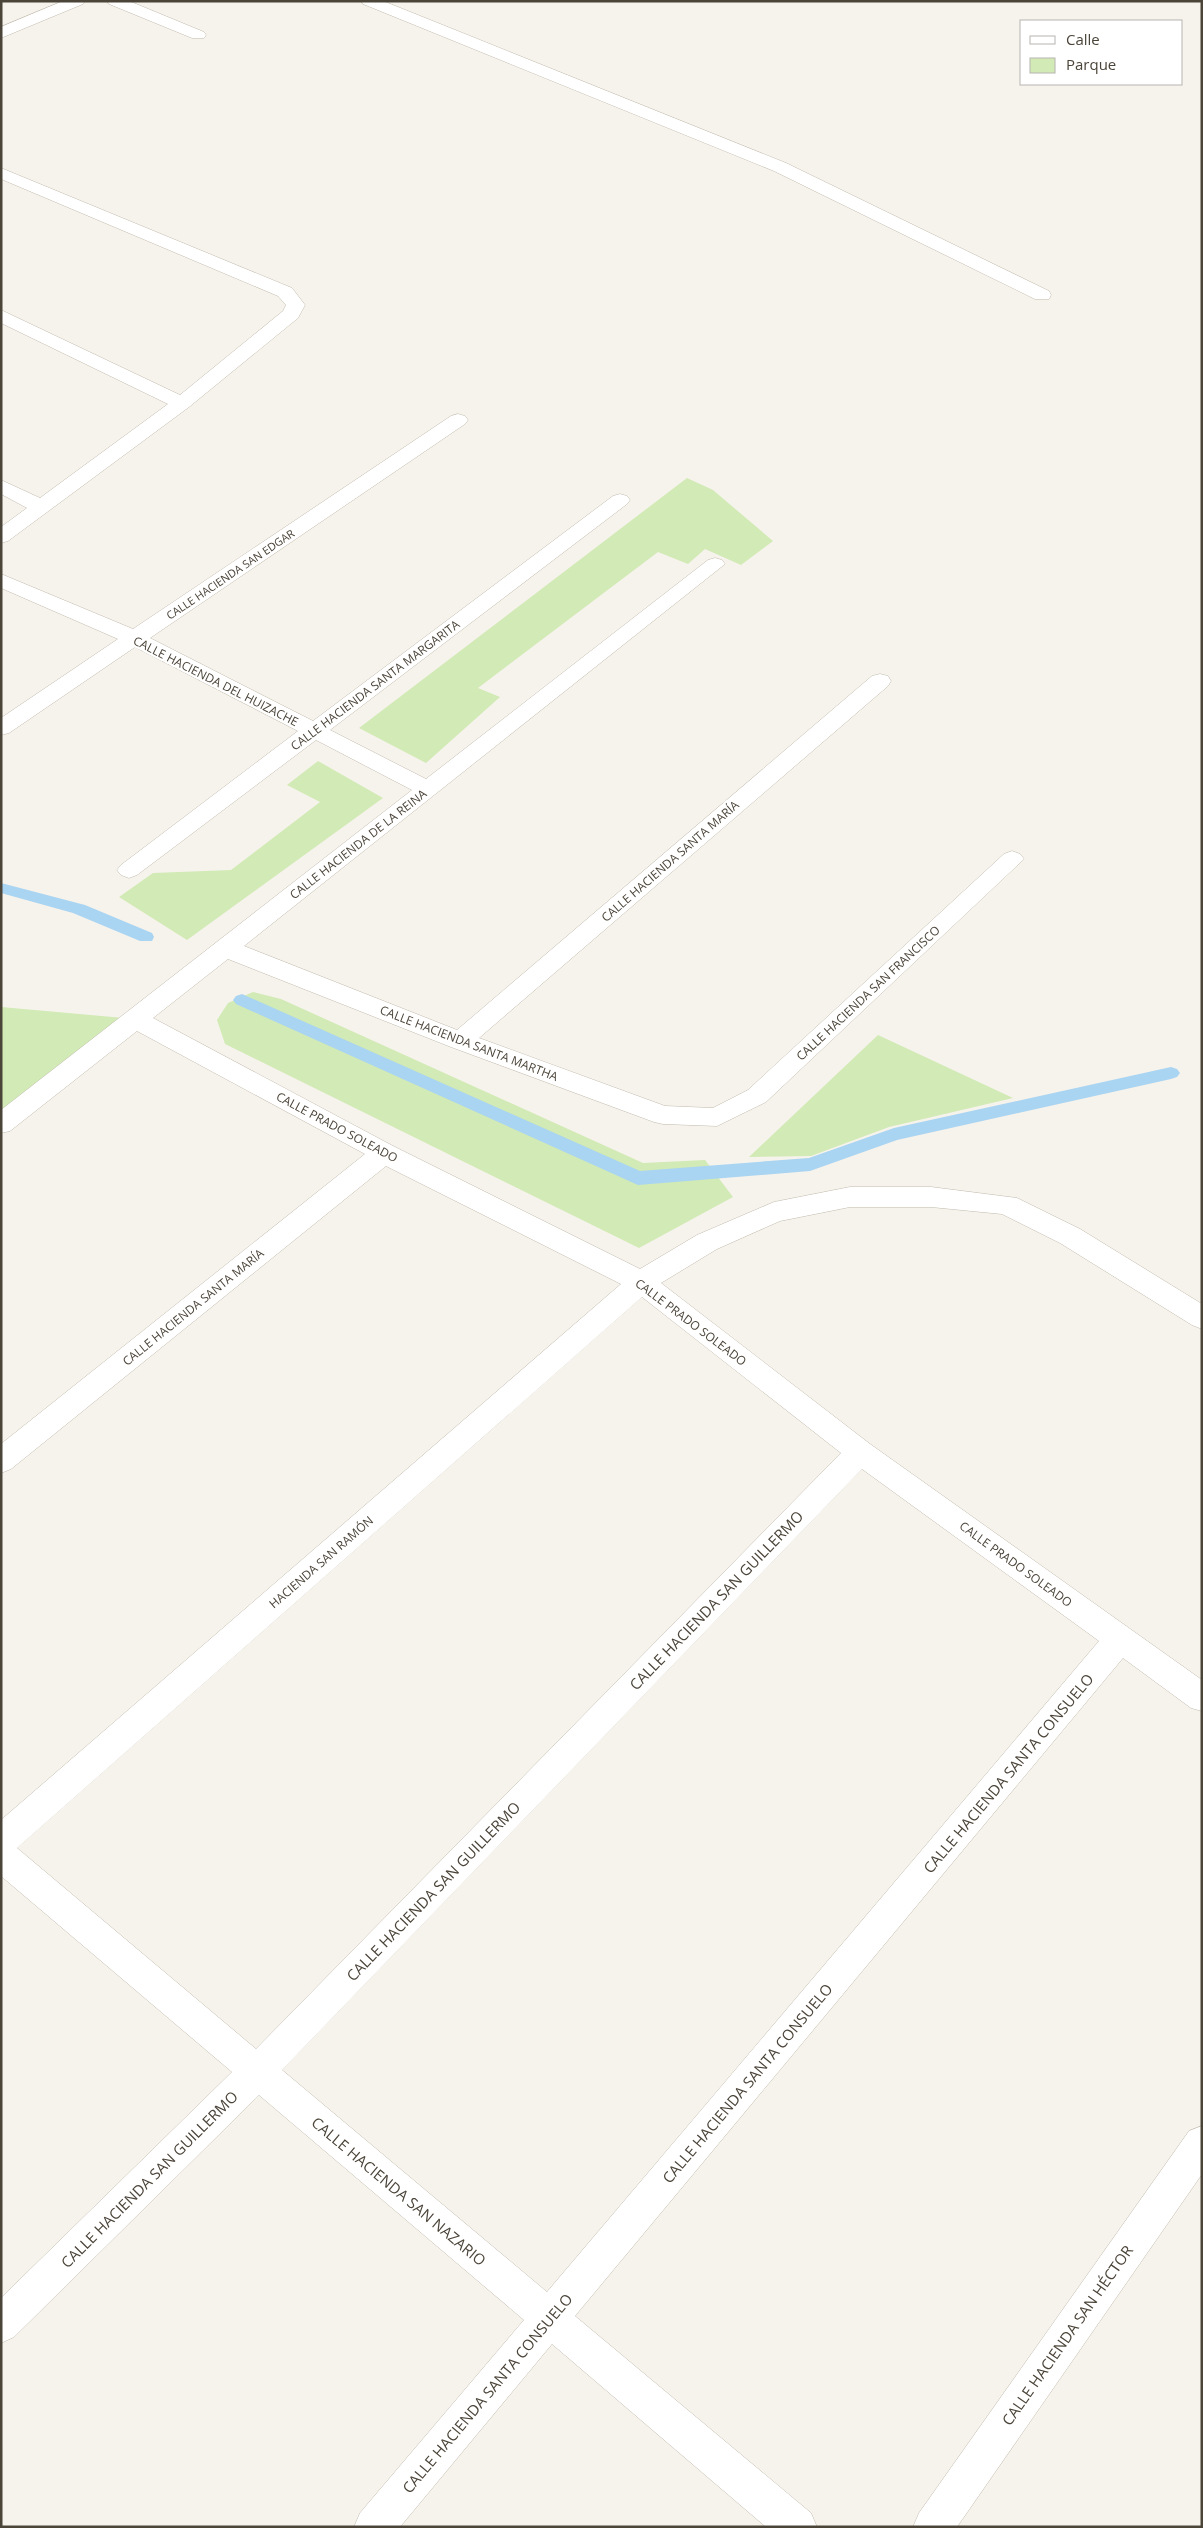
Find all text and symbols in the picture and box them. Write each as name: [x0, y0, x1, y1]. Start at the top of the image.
legend: [1020, 20, 1183, 85]
text: Calle: [1066, 29, 1100, 49]
text: Parque: [1066, 54, 1116, 74]
street label: CALLE HACIENDA SAN EDGAR: [163, 525, 297, 623]
street label: CALLE HACIENDA SANTA MARGARITA: [287, 616, 463, 754]
street label: CALLE HACIENDA DEL HUIZACHE: [131, 632, 301, 730]
street label: CALLE HACIENDA DE LA REINA: [286, 785, 430, 903]
street label: CALLE HACIENDA SANTA MARÍA: [598, 796, 743, 926]
street label: CALLE HACIENDA SAN FRANCISCO: [792, 922, 944, 1064]
street label: CALLE HACIENDA SANTA MARTHA: [378, 1001, 561, 1085]
street label: CALLE PRADO SOLEADO: [273, 1088, 401, 1166]
street label: CALLE HACIENDA SANTA MARÍA: [119, 1244, 268, 1369]
street label: CALLE PRADO SOLEADO: [632, 1274, 750, 1370]
street label: CALLE HACIENDA SAN GUILLERMO: [625, 1506, 807, 1694]
street label: HACIENDA SAN RAMÓN: [265, 1512, 377, 1612]
street label: CALLE PRADO SOLEADO: [956, 1517, 1076, 1611]
street label: CALLE HACIENDA SANTA CONSUELO: [918, 1669, 1098, 1877]
street label: CALLE HACIENDA SAN GUILLERMO: [342, 1797, 524, 1985]
street label: CALLE HACIENDA SANTA CONSUELO: [657, 1979, 837, 2187]
street label: CALLE HACIENDA SAN GUILLERMO: [56, 2086, 242, 2272]
street label: CALLE HACIENDA SAN NAZARIO: [308, 2112, 490, 2270]
street label: CALLE HACIENDA SAN HÉCTOR: [997, 2240, 1138, 2429]
street label: CALLE HACIENDA SANTA CONSUELO: [397, 2289, 577, 2497]

